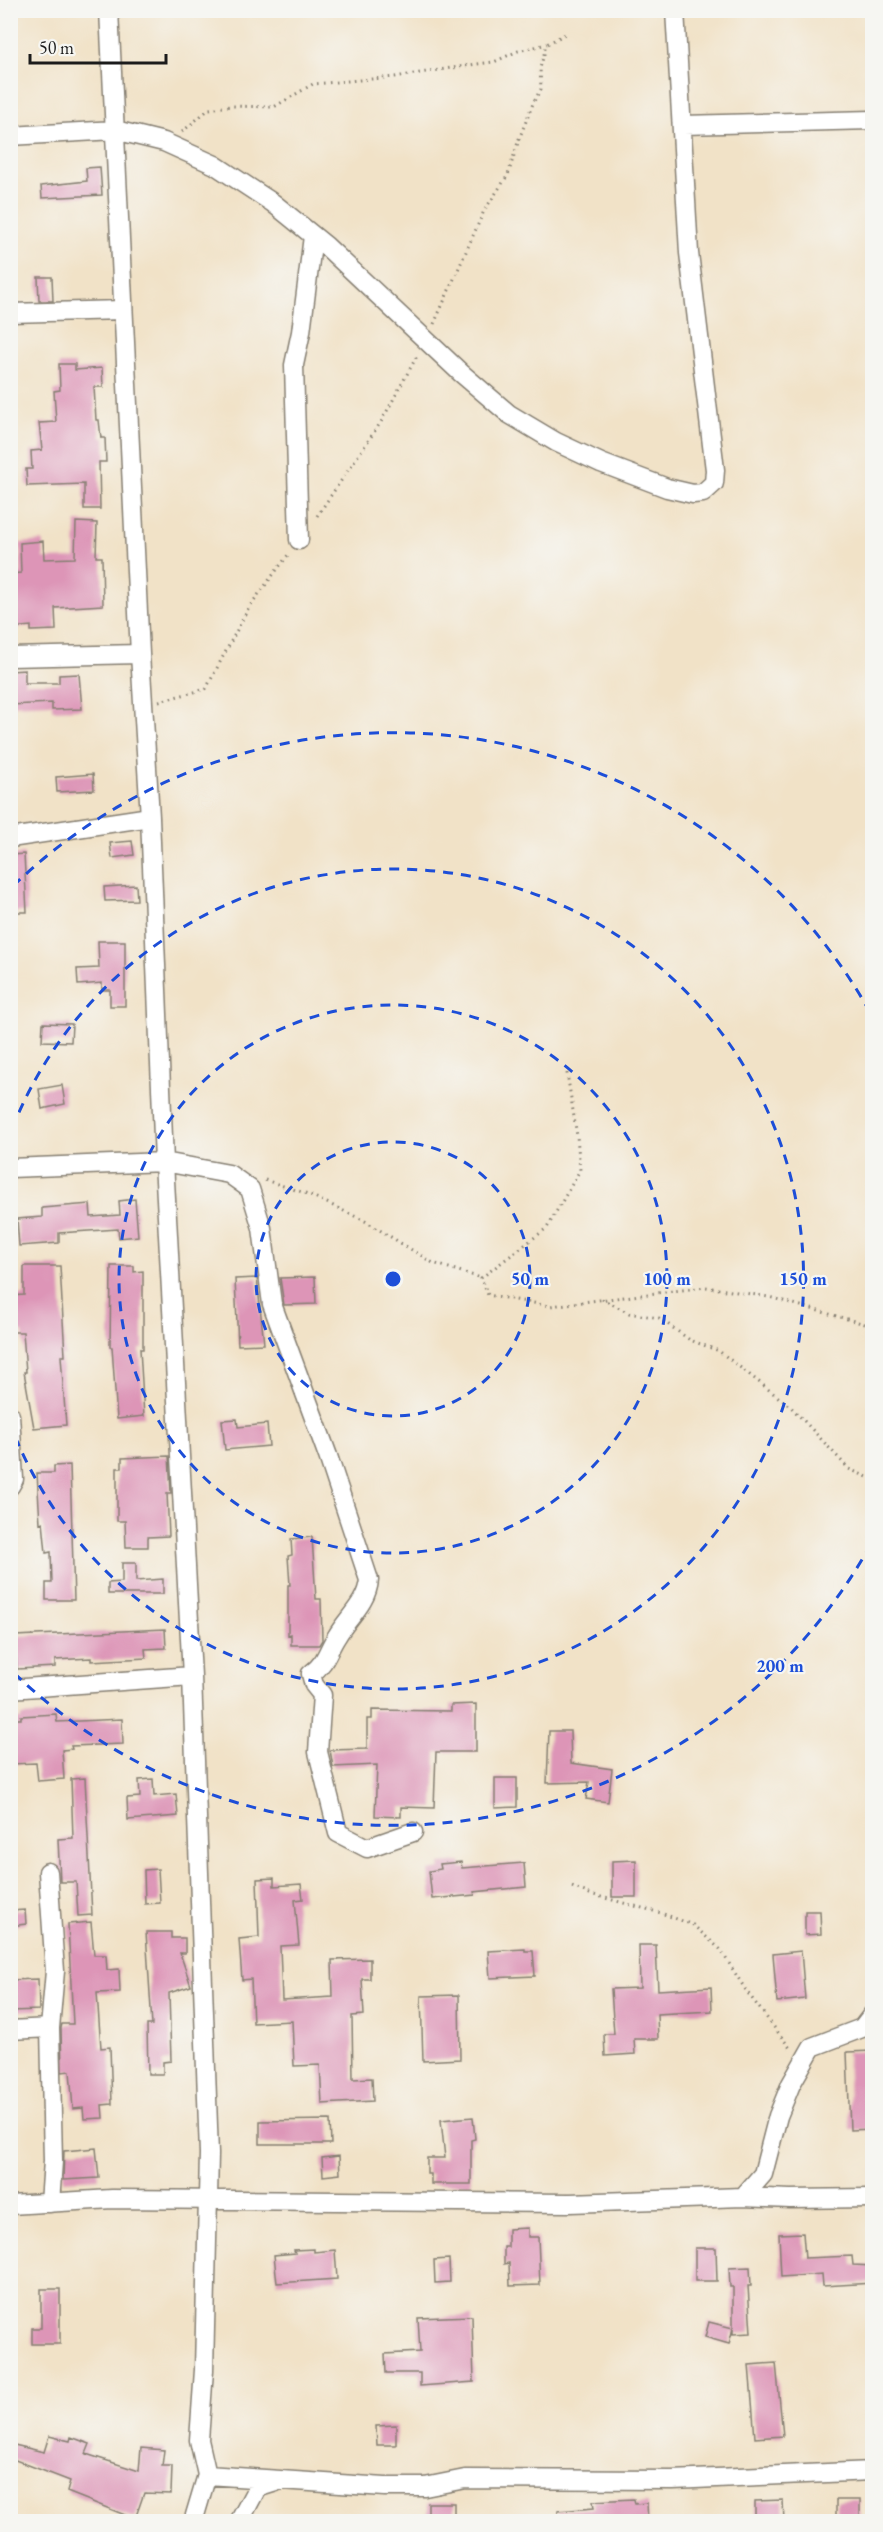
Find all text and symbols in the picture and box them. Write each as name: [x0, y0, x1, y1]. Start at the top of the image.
scale bar: [30, 27, 166, 65]
text: 50 m: [39, 36, 74, 59]
text: 50 m: [511, 1267, 549, 1290]
text: 100 m: [643, 1267, 691, 1290]
text: 150 m: [779, 1267, 827, 1290]
centre of rings: [383, 1269, 403, 1289]
text: 200 m: [756, 1654, 804, 1677]

